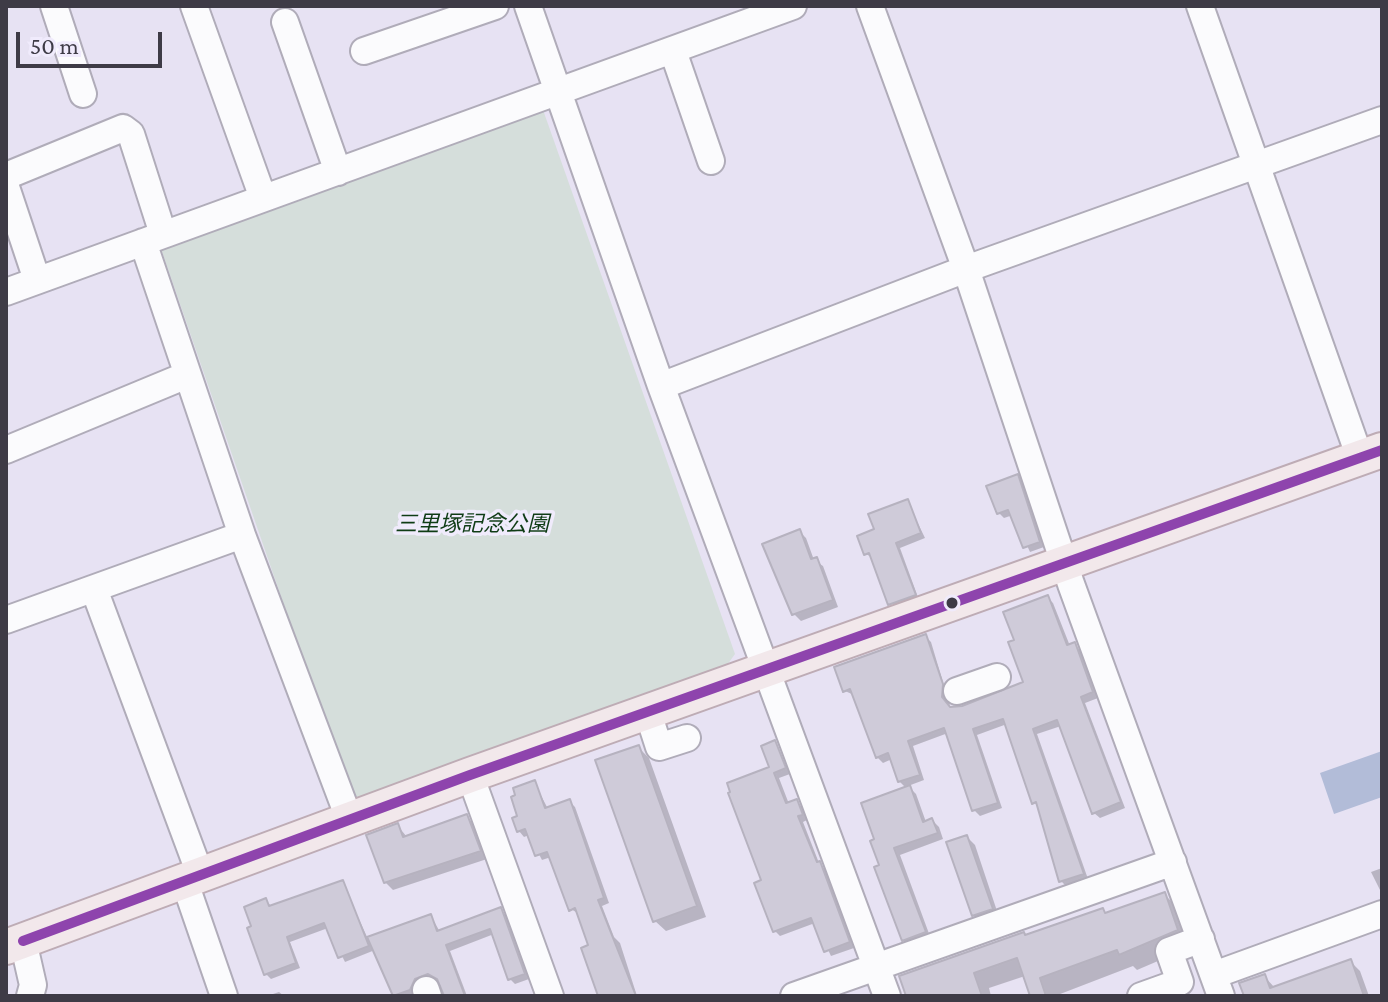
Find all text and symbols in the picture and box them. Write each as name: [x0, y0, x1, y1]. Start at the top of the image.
scale bar: [20, 16, 166, 66]
text: 50 m: [30, 32, 79, 59]
park label: 三里塚記念公園: [395, 511, 549, 537]
unlabelled marker: [944, 595, 960, 611]

